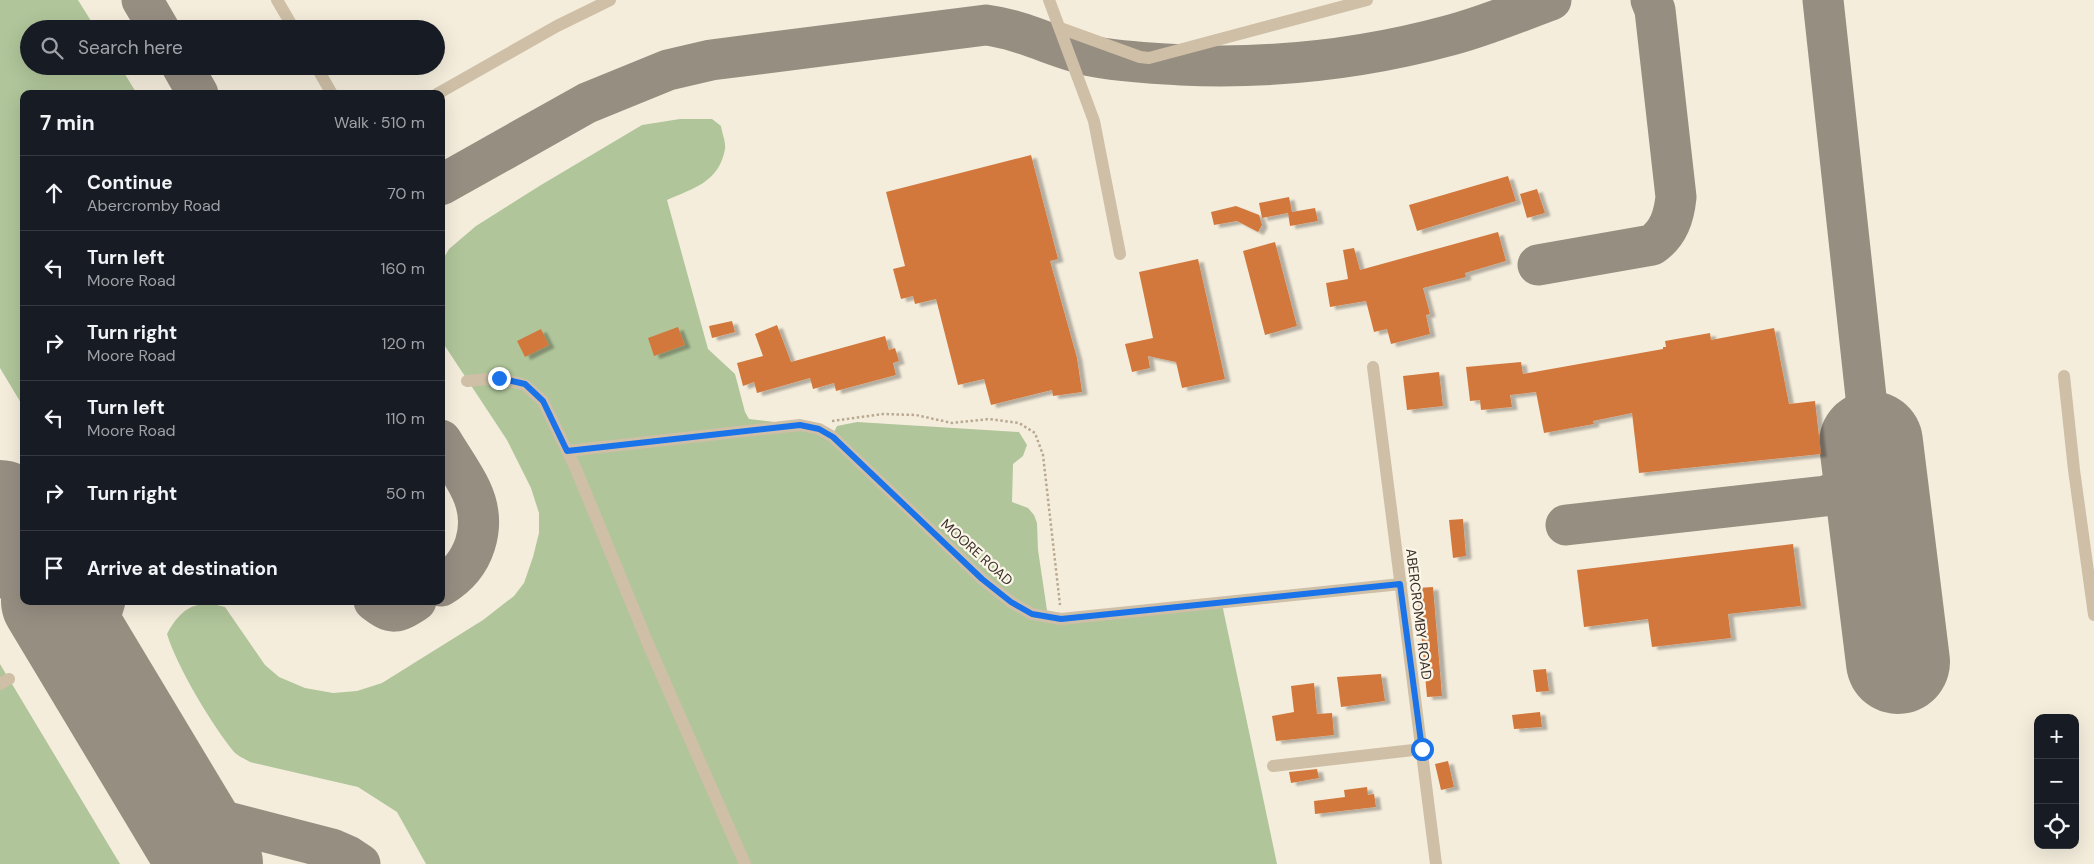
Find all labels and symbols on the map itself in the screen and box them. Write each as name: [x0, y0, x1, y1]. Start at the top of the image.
route end: [488, 367, 511, 390]
street label: MOORE ROAD: [937, 515, 1017, 589]
street label: ABERCROMBY ROAD: [1402, 547, 1436, 681]
route start: [1411, 738, 1434, 761]

